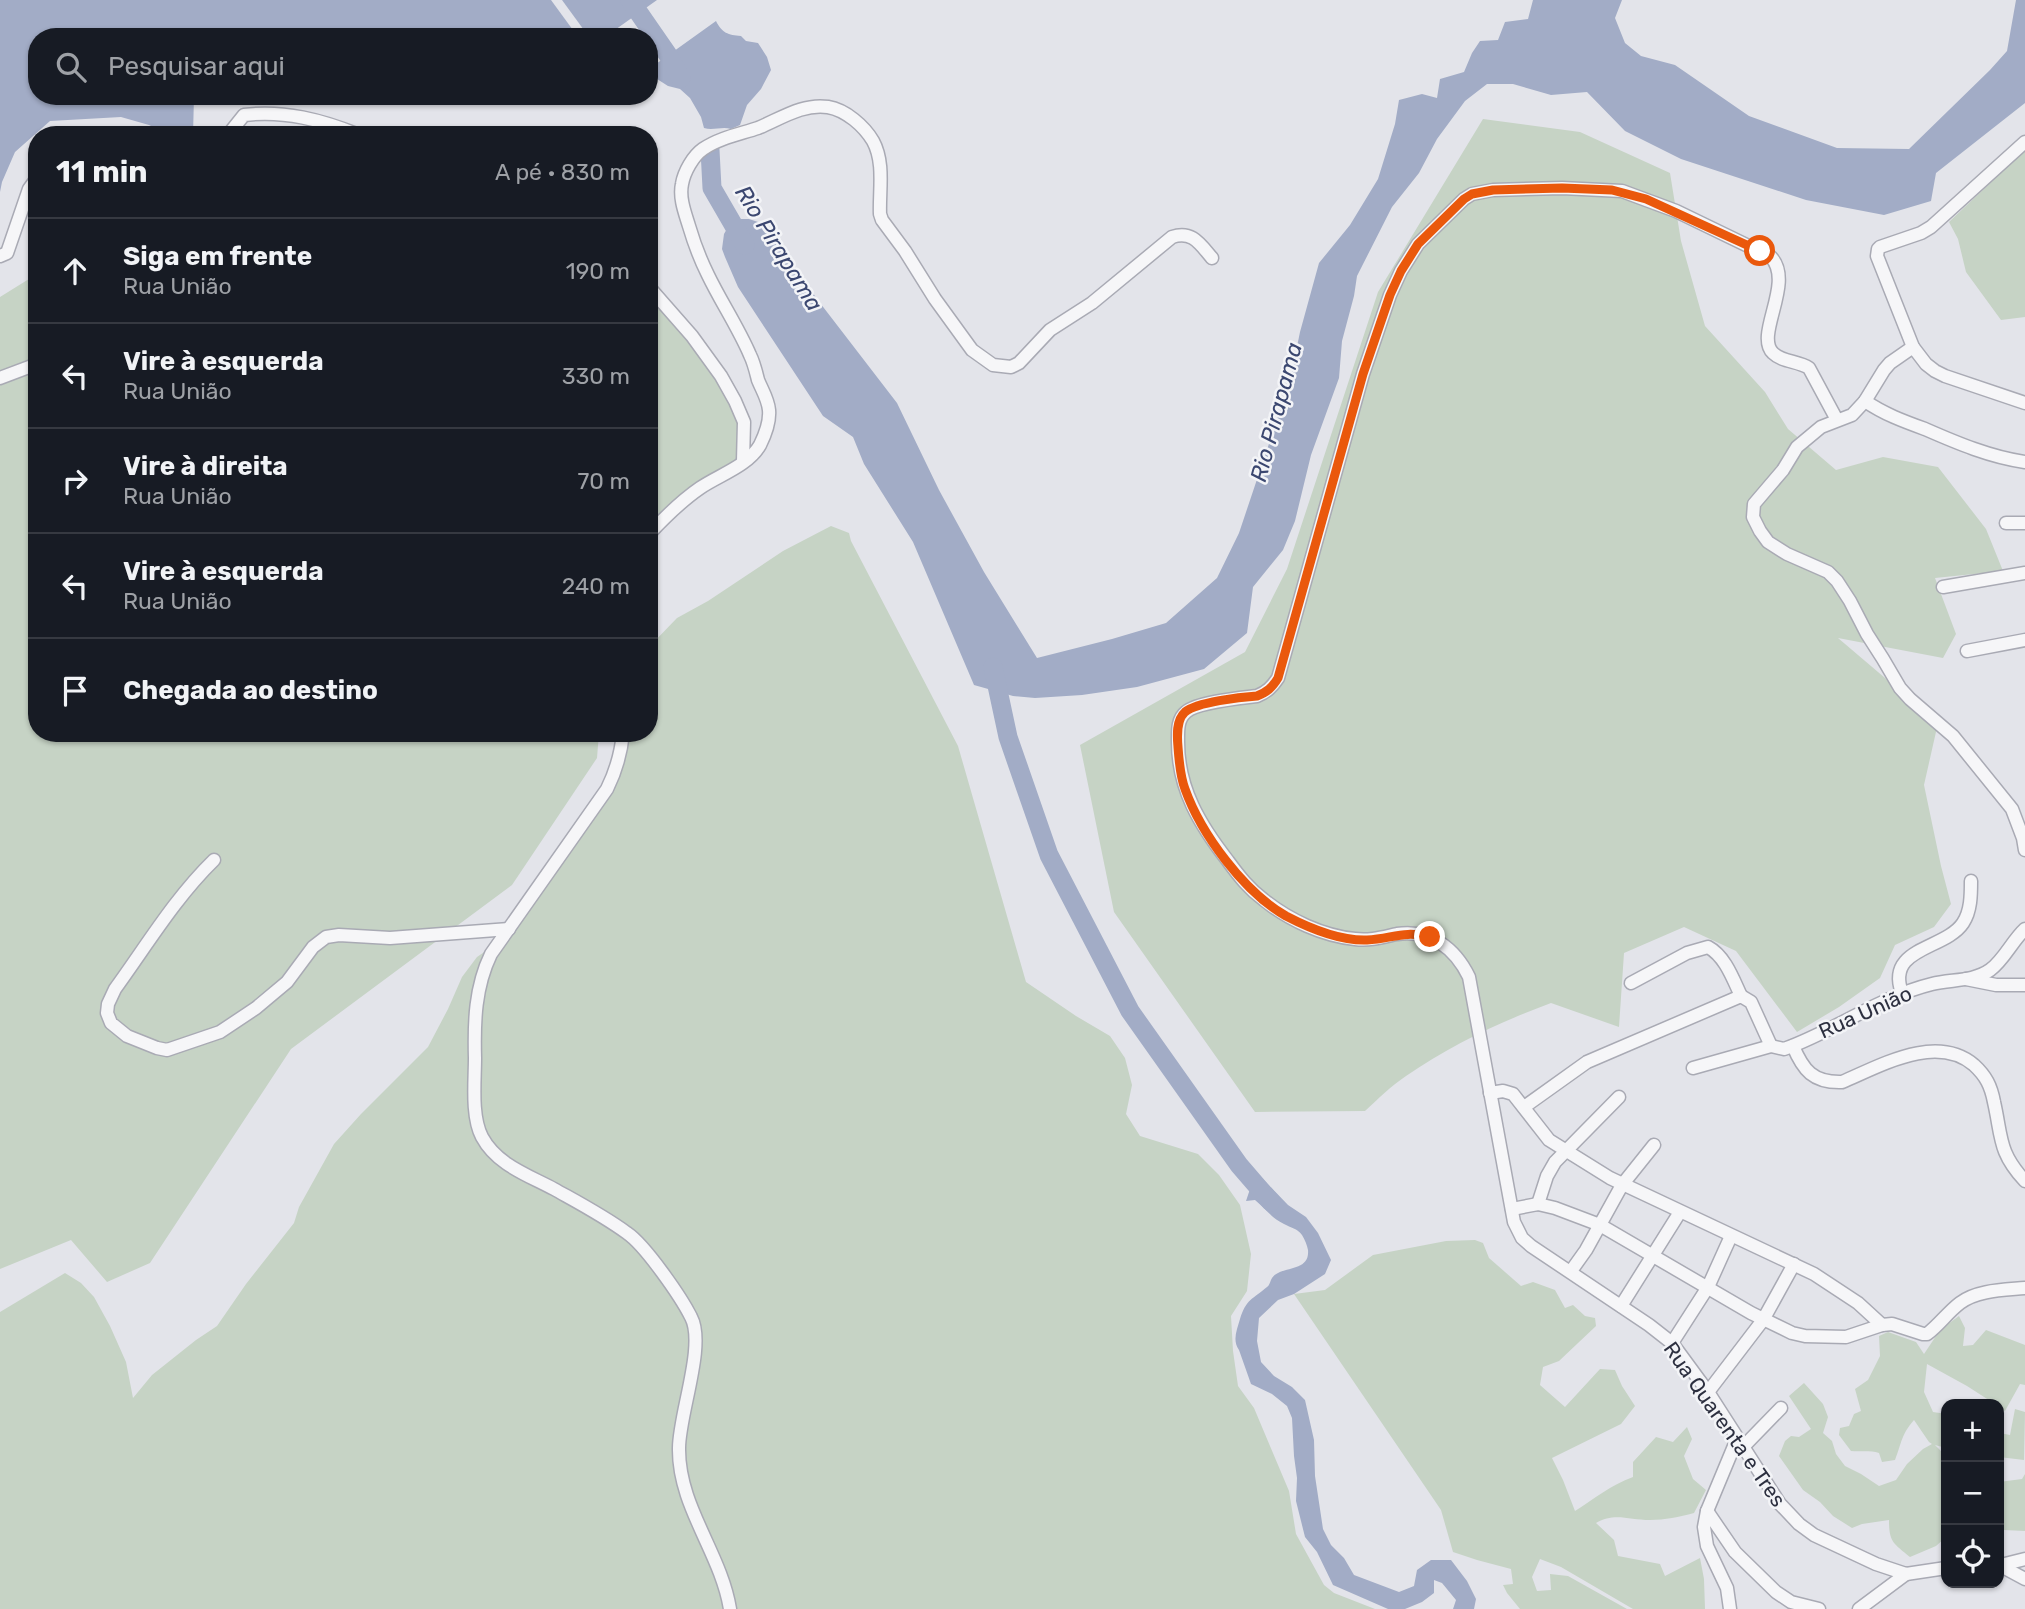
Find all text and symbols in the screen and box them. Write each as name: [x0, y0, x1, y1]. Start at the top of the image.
search box: [28, 28, 658, 105]
icon: search: [52, 48, 90, 86]
text: Pesquisar aqui: [108, 51, 285, 82]
text: 11 min: [56, 154, 148, 190]
text: A pé · 830 m: [495, 158, 630, 186]
water label: Rio Pirapama: [729, 180, 829, 316]
route start: [1744, 235, 1775, 266]
text: Siga em frente: [123, 241, 312, 272]
icon: ahead: [56, 252, 94, 290]
text: 190 m: [566, 257, 630, 285]
text: Rua União: [123, 272, 232, 300]
water label: Rio Pirapama: [1244, 339, 1308, 485]
text: Vire à esquerda: [123, 346, 324, 377]
icon: left: [56, 357, 94, 395]
text: 330 m: [562, 362, 630, 390]
text: Rua União: [123, 377, 232, 405]
text: Vire à direita: [123, 451, 288, 482]
icon: right: [56, 462, 94, 500]
text: 70 m: [578, 467, 630, 495]
text: Rua União: [123, 482, 232, 510]
text: Vire à esquerda: [123, 556, 324, 587]
icon: left: [56, 567, 94, 605]
text: 240 m: [562, 572, 630, 600]
text: Rua União: [123, 587, 232, 615]
icon: arrive: [56, 672, 94, 710]
text: Chegada ao destino: [123, 675, 378, 706]
route end: [1414, 921, 1445, 952]
street label: Rua União: [1815, 980, 1915, 1044]
street label: Rua Quarenta e Tres: [1659, 1337, 1791, 1511]
map controls: [1941, 1399, 2004, 1588]
button: +: [1941, 1399, 2004, 1462]
button: −: [1941, 1462, 2004, 1525]
button: locate: [1941, 1525, 2004, 1588]

